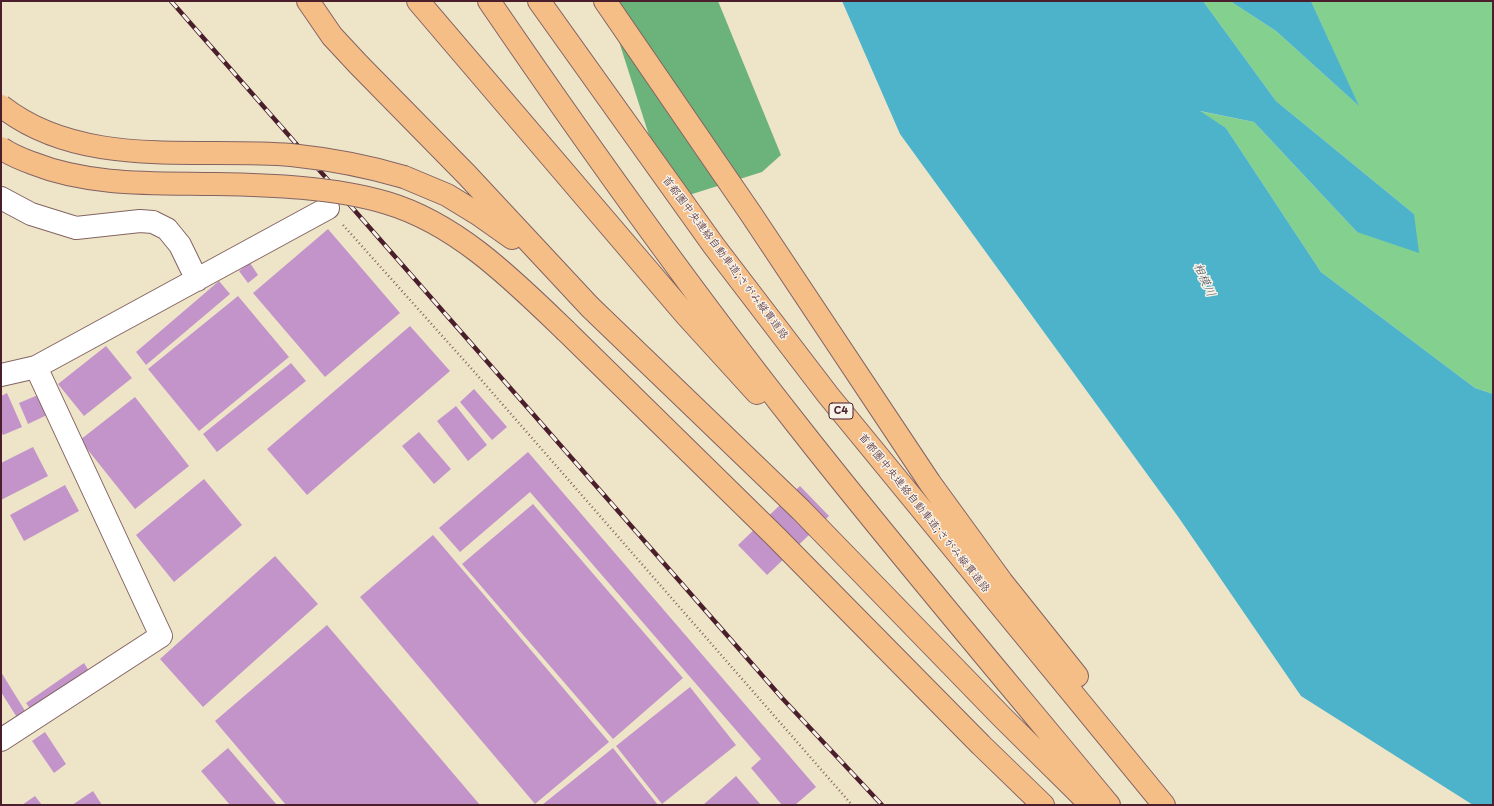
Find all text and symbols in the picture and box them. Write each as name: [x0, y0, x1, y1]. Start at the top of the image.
street label: 首都圏中央連絡自動車道;さがみ縦貫道路: [659, 174, 791, 342]
water label: 相模川: [1190, 261, 1218, 299]
road number: C4: [829, 403, 853, 419]
street label: 首都圏中央連絡自動車道;さがみ縦貫道路: [856, 431, 992, 595]

